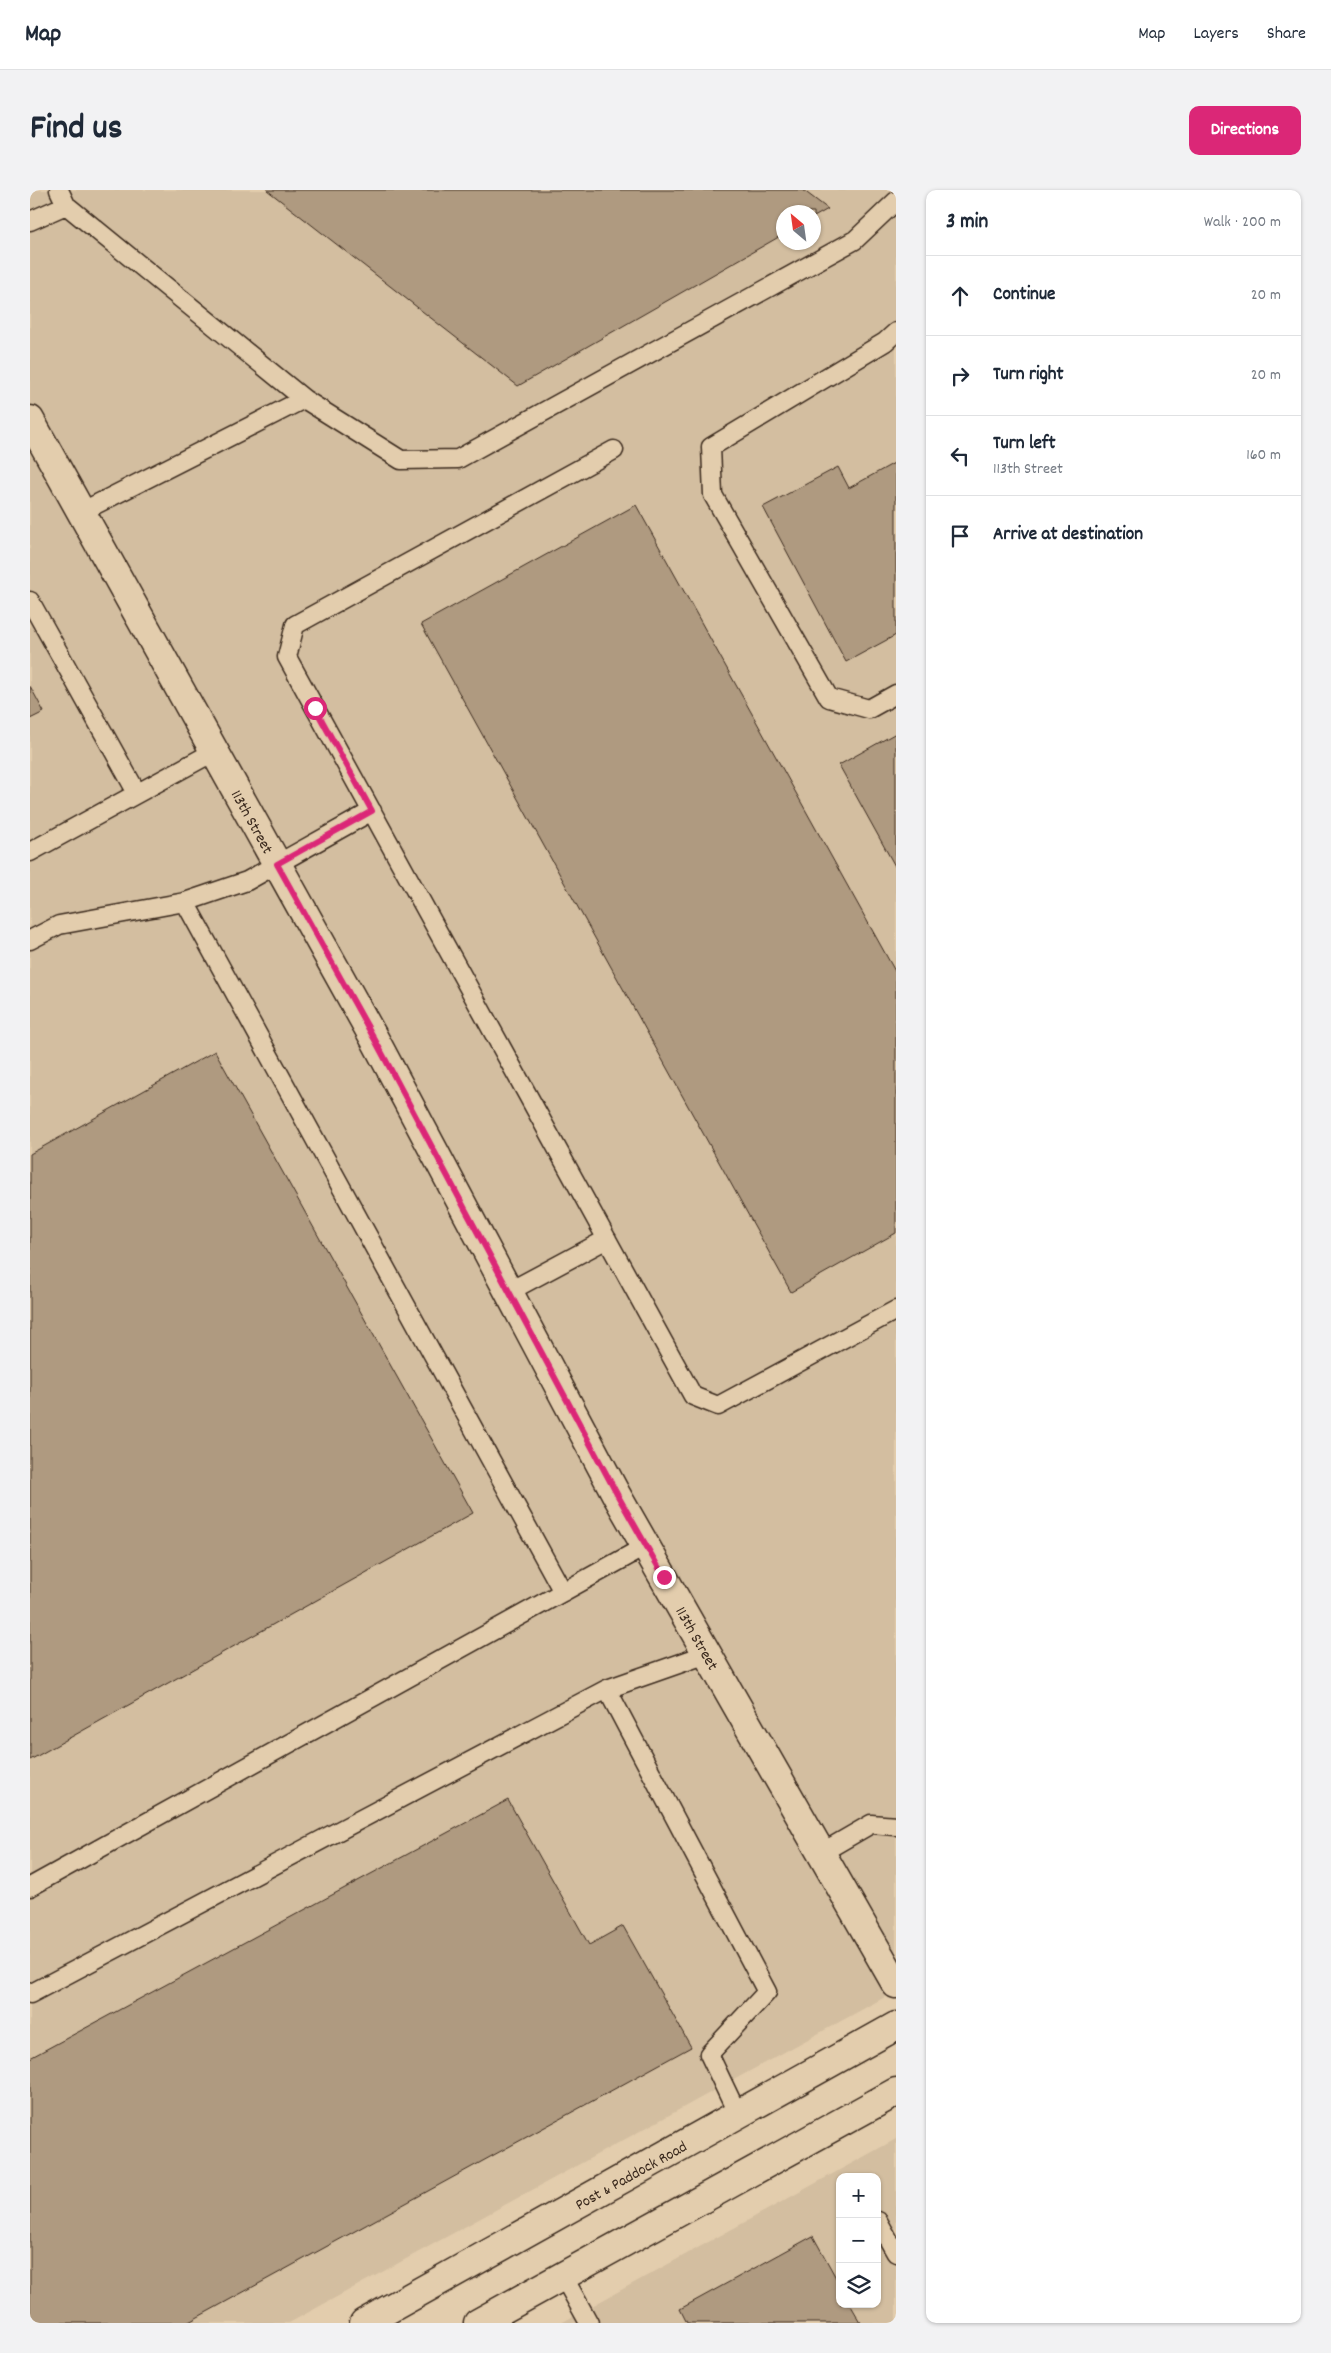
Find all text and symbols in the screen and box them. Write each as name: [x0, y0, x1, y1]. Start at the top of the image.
text: Map: [25, 18, 61, 52]
text: Map: [1138, 22, 1165, 47]
text: Layers: [1193, 22, 1239, 47]
text: Share: [1267, 22, 1306, 47]
text: Find us: [30, 105, 122, 155]
button: Directions: [1189, 106, 1301, 155]
north arrow: [776, 205, 821, 250]
text: 3 min: [946, 208, 988, 238]
text: Walk · 200 m: [1204, 211, 1281, 234]
icon: ahead: [946, 282, 974, 310]
text: Continue: [993, 282, 1055, 309]
text: 20 m: [1251, 284, 1281, 307]
icon: right: [946, 362, 974, 390]
text: Turn right: [993, 362, 1064, 389]
text: 20 m: [1251, 364, 1281, 387]
text: Turn left: [993, 431, 1056, 458]
icon: left: [946, 442, 974, 470]
text: 160 m: [1246, 444, 1281, 467]
text: 113th Street: [993, 458, 1063, 481]
icon: arrive: [946, 522, 974, 550]
text: Arrive at destination: [993, 522, 1143, 549]
route start: [304, 697, 327, 720]
street label: 113th Street: [224, 786, 278, 859]
route end: [653, 1566, 676, 1589]
street label: 113th Street: [669, 1603, 723, 1675]
street label: Post & Paddock Road: [571, 2136, 692, 2217]
map controls: [836, 2173, 881, 2308]
button: +: [836, 2173, 881, 2218]
button: −: [836, 2218, 881, 2263]
button: layers: [836, 2263, 881, 2308]

